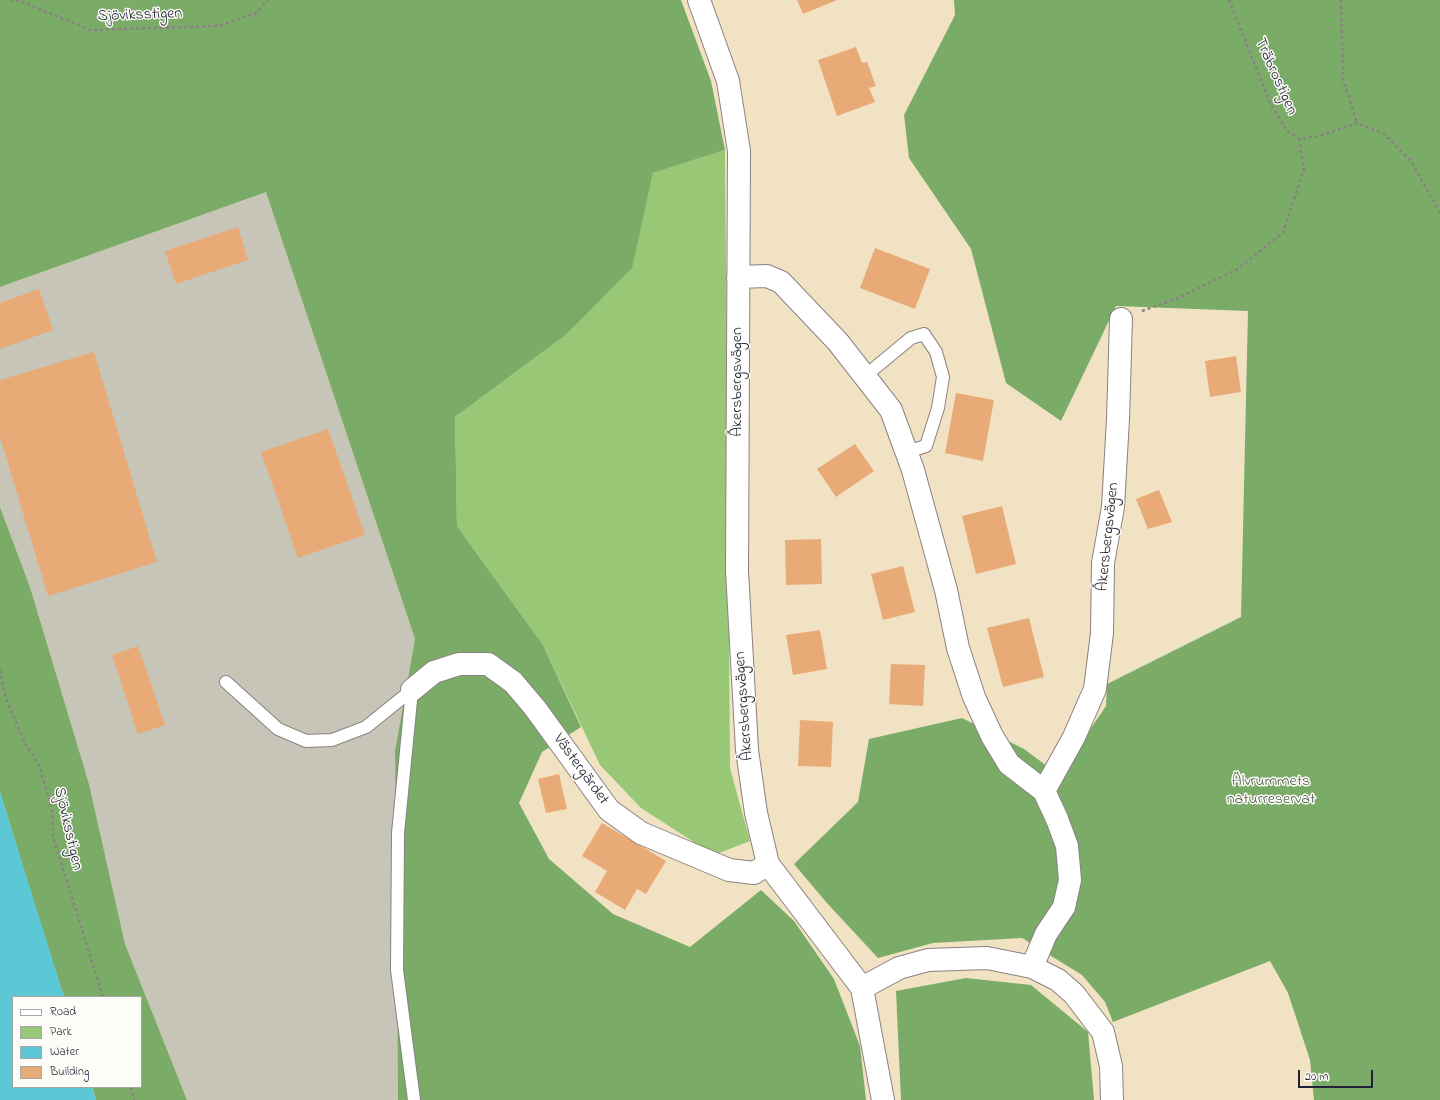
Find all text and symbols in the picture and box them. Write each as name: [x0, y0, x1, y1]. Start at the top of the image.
street label: Sjöviksstigen: [97, 5, 183, 27]
street label: Träbrostigen: [1249, 35, 1301, 119]
street label: Åkersbergsvägen: [728, 327, 748, 437]
street label: Åkersbergsvägen: [1094, 482, 1124, 592]
street label: Åkersbergsvägen: [732, 651, 758, 761]
street label: Västergärdet: [548, 731, 612, 809]
park label: Älvrummets naturreservat: [1227, 772, 1315, 810]
street label: Sjöviksstigen: [48, 786, 86, 872]
legend: [12, 996, 142, 1088]
text: Road: [50, 1003, 76, 1021]
text: Park: [50, 1023, 72, 1041]
text: Water: [50, 1043, 79, 1061]
scale bar: [1300, 1062, 1375, 1088]
text: Building: [50, 1063, 89, 1081]
text: 20 m: [1305, 1068, 1328, 1086]

